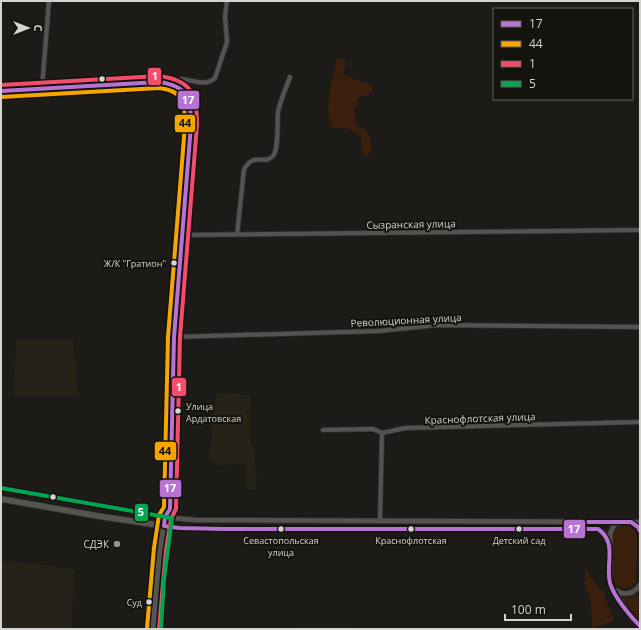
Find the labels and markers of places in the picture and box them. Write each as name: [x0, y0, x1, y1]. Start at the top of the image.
unlabelled marker: [97, 74, 107, 84]
place label: Ж/К "Гратион": [104, 257, 166, 270]
marker: Ж/К "Гратион": [169, 258, 179, 268]
place label: Улица Ардатовская: [186, 400, 241, 425]
marker: Улица Ардатовская: [173, 406, 183, 416]
unlabelled marker: [48, 492, 58, 502]
marker: Севастопольская улица: [276, 524, 286, 534]
marker: Краснофлотская: [406, 524, 416, 534]
marker: Детский сад: [514, 524, 524, 534]
place label: Севастопольская улица: [243, 534, 319, 559]
place label: Краснофлотская: [375, 534, 447, 547]
place label: Детский сад: [493, 534, 545, 547]
place label: СДЭК: [83, 537, 110, 551]
marker: СДЭК: [112, 539, 122, 549]
place label: Суд: [127, 596, 142, 609]
marker: Суд: [144, 597, 154, 607]

